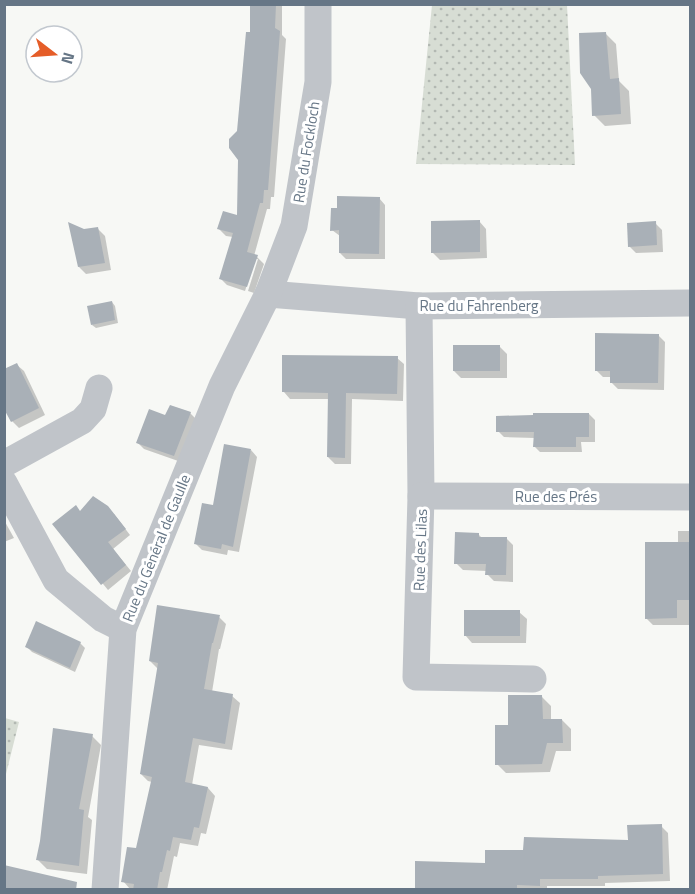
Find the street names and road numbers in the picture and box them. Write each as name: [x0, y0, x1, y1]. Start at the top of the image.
street label: Rue du Fockloch: [287, 100, 325, 204]
street label: Rue du Fahrenberg: [419, 294, 539, 317]
street label: Rue du Général de Gaulle: [116, 471, 196, 625]
street label: Rue des Prés: [515, 485, 597, 508]
street label: Rue des Lilas: [407, 508, 433, 592]

